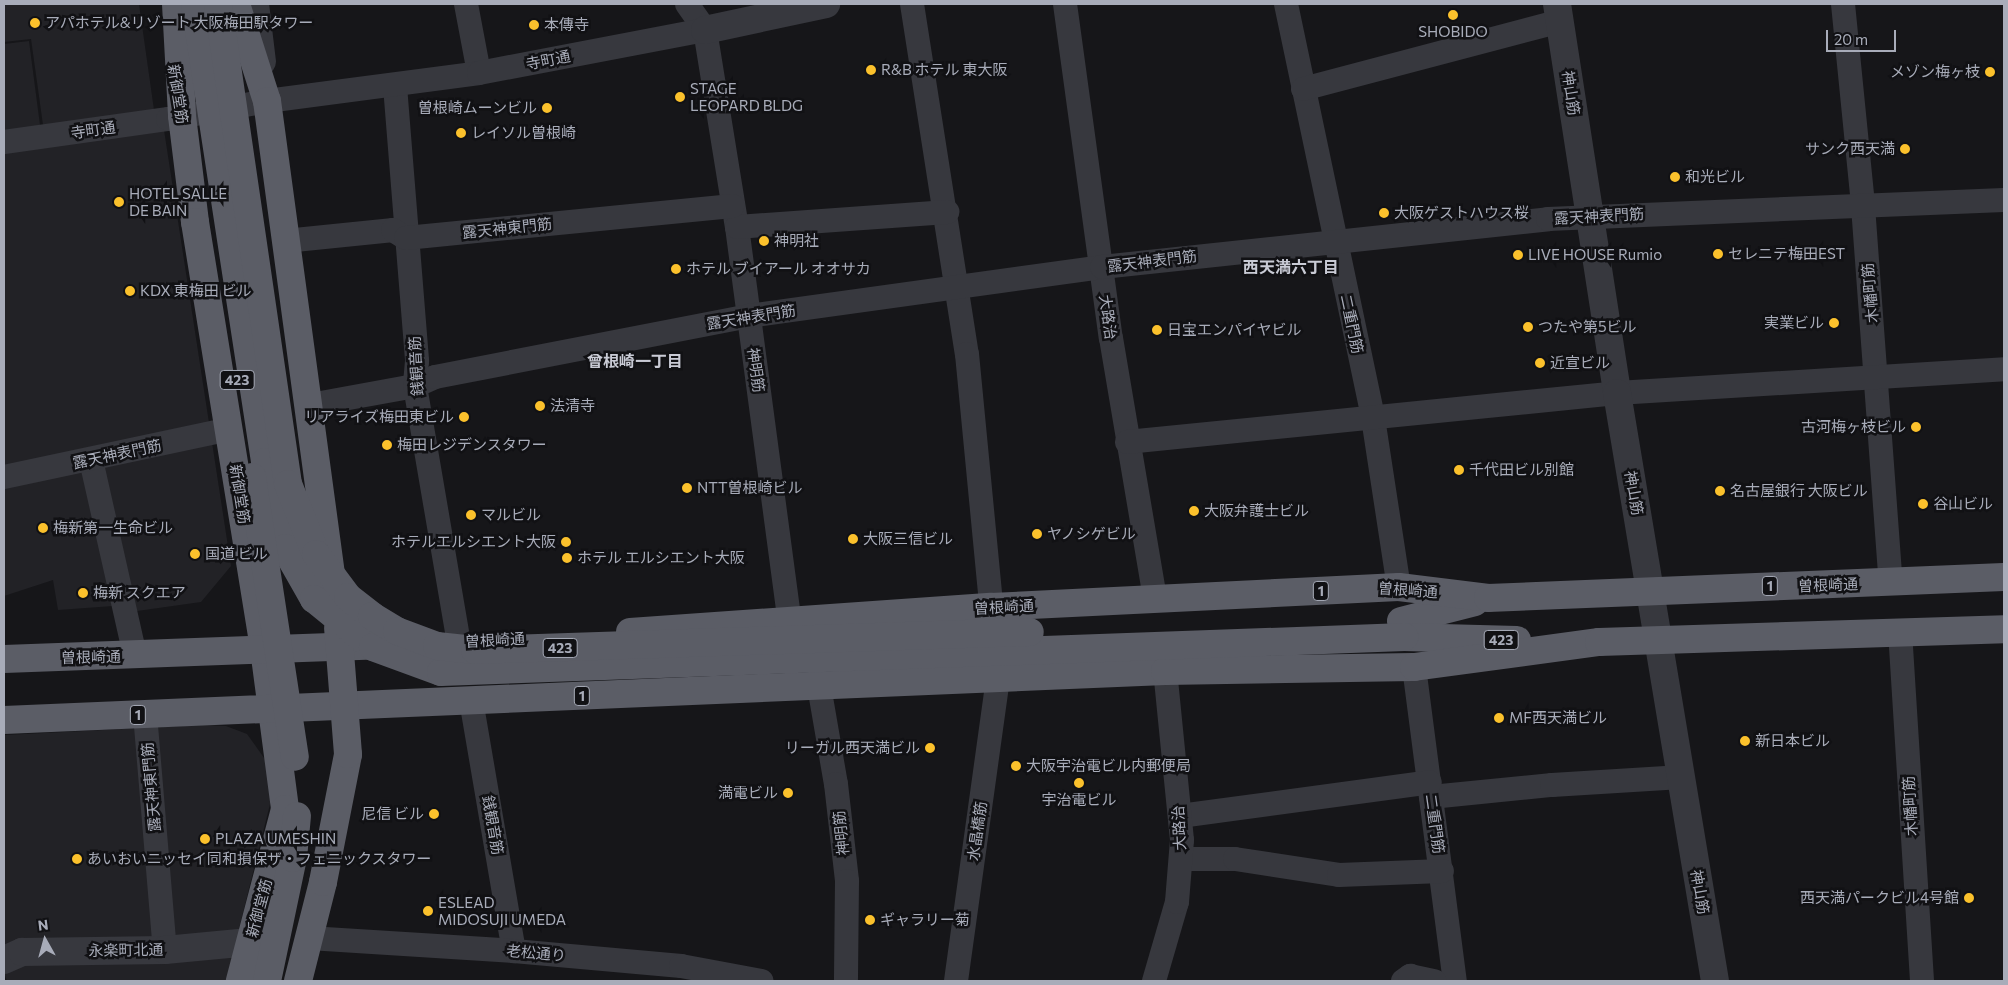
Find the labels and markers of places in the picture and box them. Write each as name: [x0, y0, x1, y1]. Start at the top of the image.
marker: SHOBIDO: [1447, 9, 1459, 21]
place label: アパホテル&リゾート 大阪梅田駅タワー: [45, 14, 314, 32]
place label: 本傳寺: [544, 16, 589, 34]
marker: アパホテル&リゾート 大阪梅田駅タワー: [29, 17, 41, 29]
marker: 本傳寺: [528, 19, 540, 31]
place label: SHOBIDO: [1418, 23, 1488, 41]
place label: R&B ホテル 東大阪: [881, 61, 1007, 79]
place label: メゾン梅ヶ枝: [1890, 63, 1980, 81]
marker: R&B ホテル 東大阪: [865, 64, 877, 76]
marker: メゾン梅ヶ枝: [1984, 66, 1996, 78]
place label: STAGE LEOPARD BLDG: [690, 79, 803, 114]
marker: STAGE LEOPARD BLDG: [674, 91, 686, 103]
place label: 曽根崎ムーンビル: [417, 99, 537, 117]
marker: 曽根崎ムーンビル: [541, 102, 553, 114]
place label: レイソル曽根崎: [471, 124, 576, 142]
marker: レイソル曽根崎: [455, 127, 467, 139]
place label: サンク西天満: [1805, 140, 1895, 158]
marker: サンク西天満: [1899, 143, 1911, 155]
place label: 和光ビル: [1685, 168, 1745, 186]
marker: 和光ビル: [1669, 171, 1681, 183]
place label: HOTEL SALLE DE BAIN: [129, 184, 227, 219]
marker: HOTEL SALLE DE BAIN: [113, 196, 125, 208]
place label: 大阪ゲストハウス桜: [1394, 204, 1529, 222]
marker: 大阪ゲストハウス桜: [1378, 207, 1390, 219]
place label: 神明社: [774, 232, 819, 250]
marker: 神明社: [758, 235, 770, 247]
place label: セレニテ梅田EST: [1728, 245, 1845, 263]
place label: LIVE HOUSE Rumio: [1528, 246, 1662, 264]
marker: セレニテ梅田EST: [1712, 248, 1724, 260]
marker: LIVE HOUSE Rumio: [1512, 249, 1524, 261]
place label: ホテル ブイアール オオサカ: [686, 260, 871, 278]
marker: ホテル ブイアール オオサカ: [670, 263, 682, 275]
place label: KDX 東梅田 ビル: [140, 282, 252, 300]
marker: KDX 東梅田 ビル: [124, 285, 136, 297]
place label: 実業ビル: [1764, 314, 1824, 332]
marker: 実業ビル: [1828, 317, 1840, 329]
place label: つたや第5ビル: [1538, 318, 1637, 336]
place label: 日宝エンパイヤビル: [1167, 321, 1302, 339]
marker: つたや第5ビル: [1522, 321, 1534, 333]
marker: 日宝エンパイヤビル: [1151, 324, 1163, 336]
place label: 近宣ビル: [1550, 354, 1610, 372]
marker: 近宣ビル: [1534, 357, 1546, 369]
place label: 法清寺: [550, 397, 595, 415]
marker: 法清寺: [534, 400, 546, 412]
place label: リアライズ梅田東ビル: [304, 408, 454, 426]
marker: リアライズ梅田東ビル: [458, 411, 470, 423]
place label: 古河梅ヶ枝ビル: [1801, 418, 1906, 436]
marker: 古河梅ヶ枝ビル: [1910, 421, 1922, 433]
place label: 梅田レジデンスタワー: [397, 436, 547, 454]
marker: 梅田レジデンスタワー: [381, 439, 393, 451]
place label: 千代田ビル別館: [1469, 461, 1574, 479]
marker: 千代田ビル別館: [1453, 464, 1465, 476]
place label: NTT曽根崎ビル: [697, 479, 803, 497]
marker: NTT曽根崎ビル: [681, 482, 693, 494]
place label: 名古屋銀行 大阪ビル: [1730, 482, 1868, 500]
marker: 名古屋銀行 大阪ビル: [1714, 485, 1726, 497]
place label: 谷山ビル: [1933, 495, 1993, 513]
marker: 谷山ビル: [1917, 498, 1929, 510]
place label: 大阪弁護士ビル: [1204, 502, 1309, 520]
marker: 大阪弁護士ビル: [1188, 505, 1200, 517]
place label: マルビル: [481, 506, 541, 524]
marker: マルビル: [465, 509, 477, 521]
place label: 梅新第一生命ビル: [53, 519, 173, 537]
marker: 梅新第一生命ビル: [37, 522, 49, 534]
place label: ヤノシゲビル: [1047, 525, 1137, 543]
marker: ヤノシゲビル: [1031, 528, 1043, 540]
place label: 大阪三信ビル: [863, 530, 953, 548]
place label: ホテルエルシエント大阪: [391, 533, 556, 551]
marker: 大阪三信ビル: [847, 533, 859, 545]
marker: ホテルエルシエント大阪: [560, 536, 572, 548]
place label: 国道 ビル: [205, 545, 268, 563]
marker: 国道 ビル: [189, 548, 201, 560]
place label: ホテル エルシエント大阪: [577, 549, 745, 567]
marker: ホテル エルシエント大阪: [561, 552, 573, 564]
place label: 梅新 スクエア: [93, 584, 186, 602]
marker: 梅新 スクエア: [77, 587, 89, 599]
place label: MF西天満ビル: [1509, 709, 1607, 727]
marker: MF西天満ビル: [1493, 712, 1505, 724]
place label: 新日本ビル: [1755, 732, 1830, 750]
marker: 新日本ビル: [1739, 735, 1751, 747]
place label: リーガル西天満ビル: [785, 739, 920, 757]
marker: リーガル西天満ビル: [924, 742, 936, 754]
place label: 大阪宇治電ビル内郵便局: [1026, 757, 1191, 775]
marker: 大阪宇治電ビル内郵便局: [1010, 760, 1022, 772]
marker: 宇治電ビル: [1073, 777, 1085, 789]
place label: 満電ビル: [718, 784, 778, 802]
marker: 満電ビル: [782, 787, 794, 799]
place label: 宇治電ビル: [1042, 791, 1116, 809]
place label: 尼信 ビル: [361, 805, 424, 823]
marker: 尼信 ビル: [428, 808, 440, 820]
place label: PLAZA UMESHIN: [215, 830, 336, 848]
marker: PLAZA UMESHIN: [199, 833, 211, 845]
place label: あいおいニッセイ同和損保ザ・フェニックスタワー: [87, 850, 432, 868]
marker: あいおいニッセイ同和損保ザ・フェニックスタワー: [71, 853, 83, 865]
place label: 西天満パークビル4号館: [1800, 889, 1959, 907]
marker: 西天満パークビル4号館: [1963, 892, 1975, 904]
place label: ESLEAD MIDOSUJI UMEDA: [438, 893, 566, 928]
marker: ESLEAD MIDOSUJI UMEDA: [422, 905, 434, 917]
place label: ギャラリー菊: [880, 911, 970, 929]
marker: ギャラリー菊: [864, 914, 876, 926]

